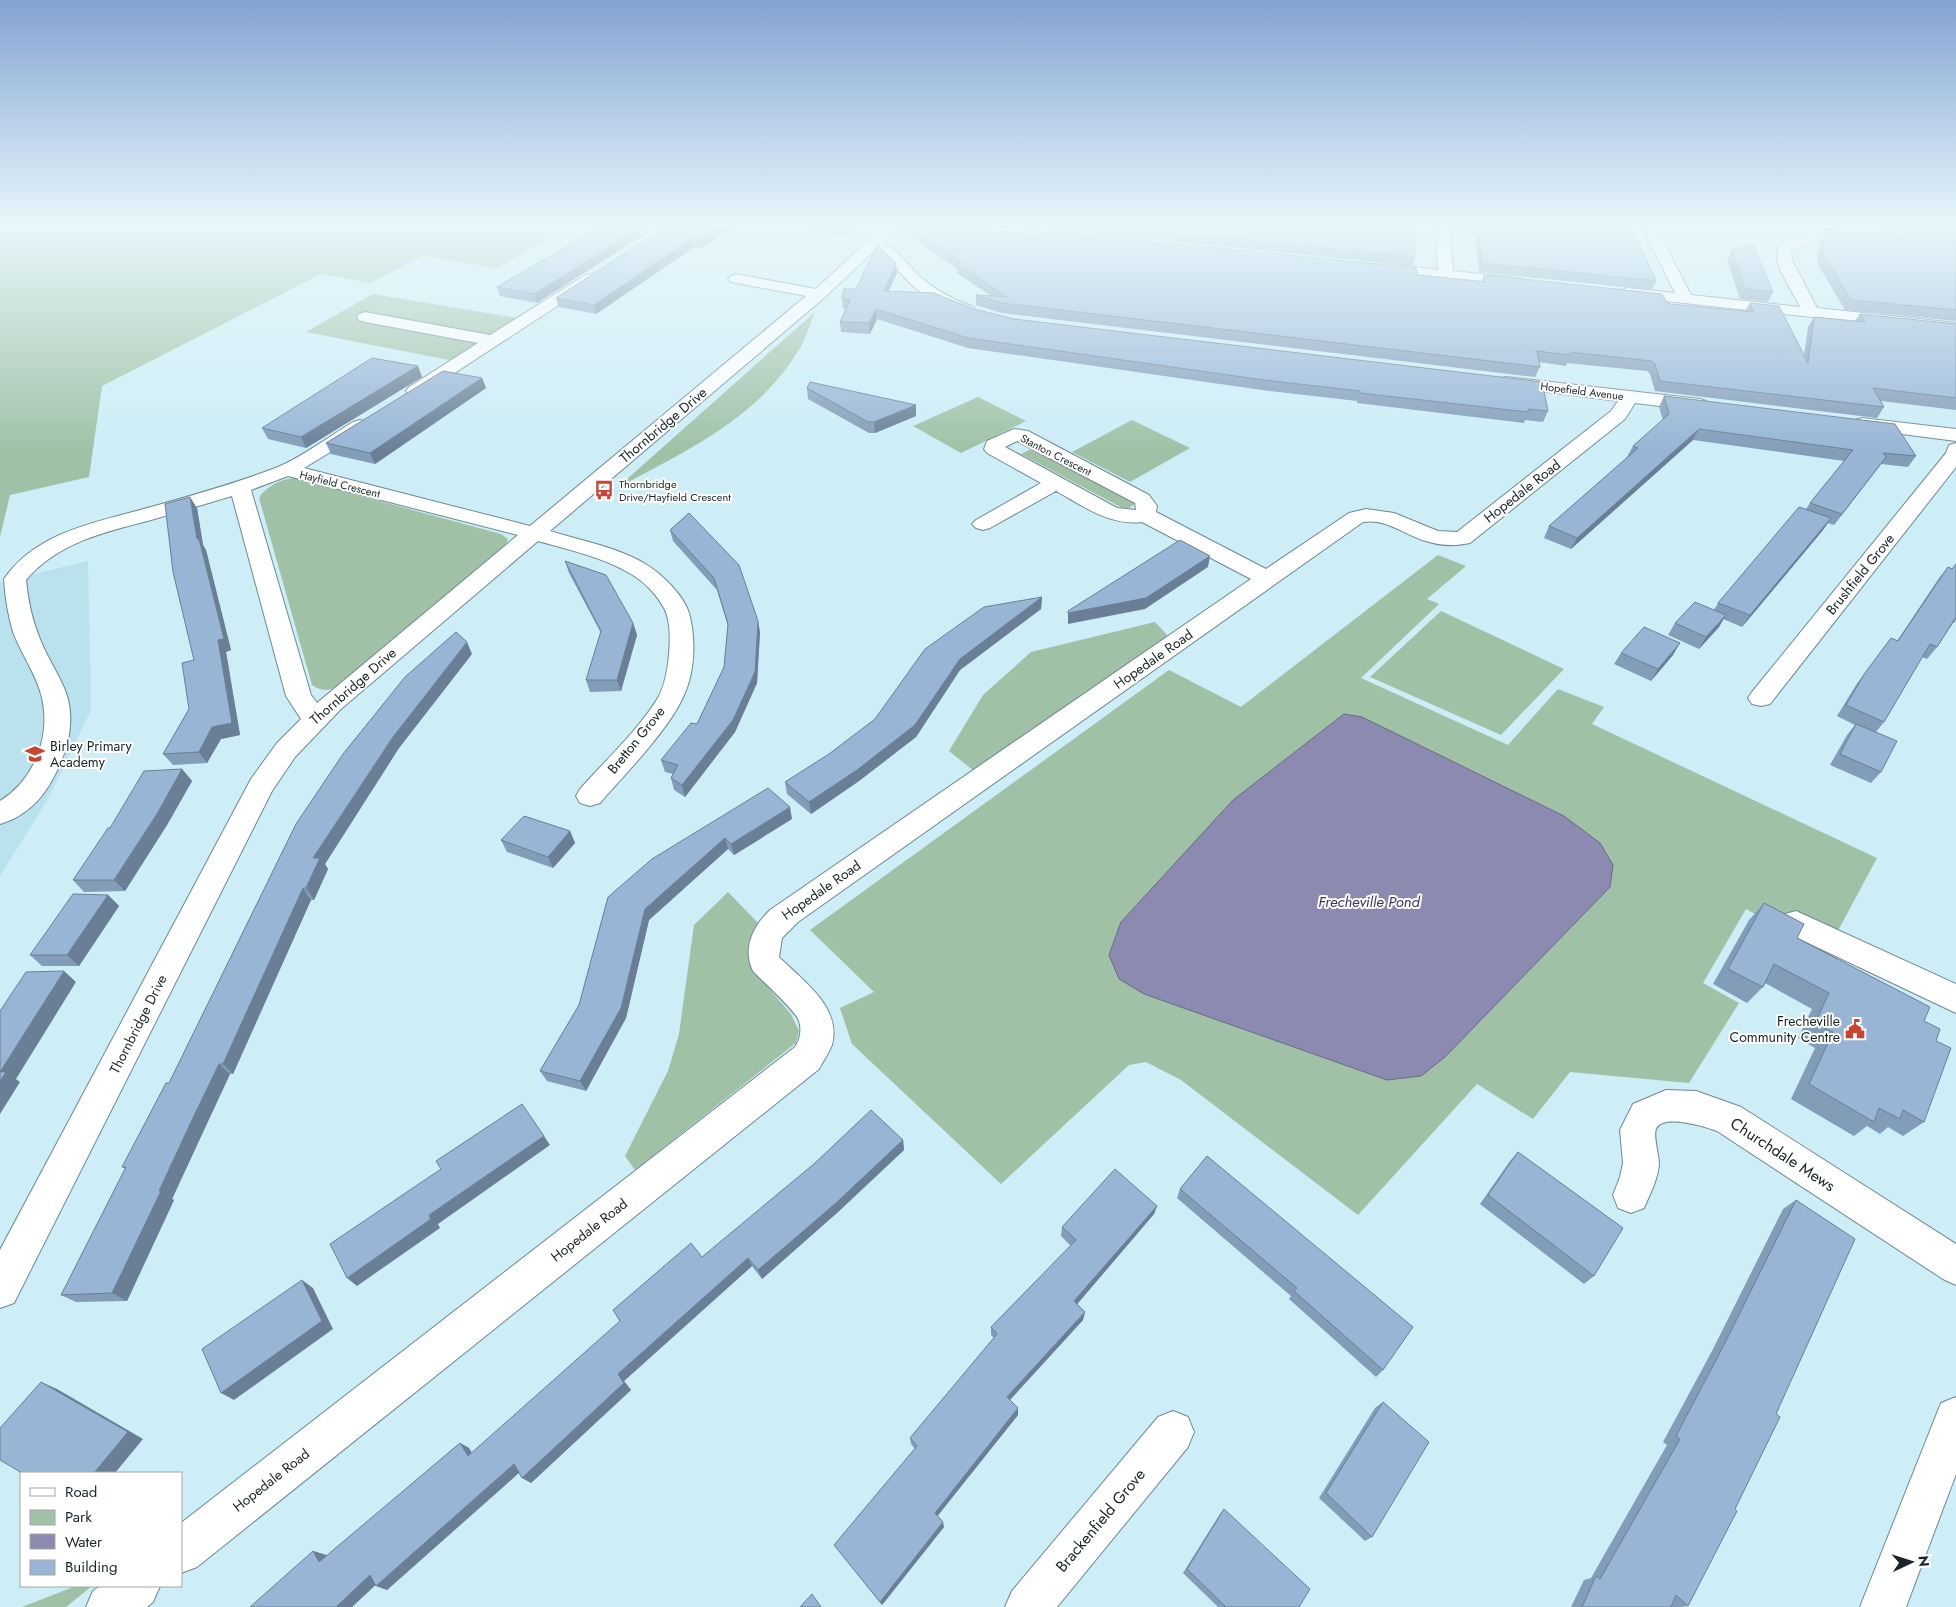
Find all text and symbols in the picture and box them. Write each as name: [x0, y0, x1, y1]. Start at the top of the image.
street label: Hopefield Avenue: [1539, 378, 1625, 404]
street label: Thornbridge Drive: [615, 382, 711, 468]
street label: Stanton Crescent: [1018, 430, 1095, 480]
street label: Hopedale Road: [1479, 455, 1565, 527]
street label: Hayfield Crescent: [298, 466, 382, 502]
place label: Thornbridge Drive/Hayfield Crescent: [619, 476, 731, 505]
bus stop icon: Thornbridge Drive/Hayfield Crescent: [593, 479, 615, 501]
street label: Brushfield Grove: [1821, 529, 1899, 619]
street label: Hopedale Road: [1109, 624, 1197, 694]
street label: Thornbridge Drive: [305, 643, 401, 729]
street label: Bretton Grove: [603, 702, 669, 778]
place label: Birley Primary Academy: [50, 736, 133, 772]
school or university icon: Birley Primary Academy: [24, 743, 46, 765]
street label: Hopedale Road: [777, 855, 865, 925]
water label: Frecheville Pond: [1318, 891, 1420, 913]
street label: Thornbridge Drive: [104, 971, 172, 1077]
place label: Frecheville Community Centre: [1730, 1011, 1840, 1047]
public building icon: Frecheville Community Centre: [1844, 1018, 1866, 1040]
street label: Churchdale Mews: [1726, 1112, 1840, 1197]
street label: Hopedale Road: [546, 1194, 632, 1266]
street label: Hopedale Road: [228, 1444, 314, 1516]
street label: Brackenfield Grove: [1050, 1464, 1151, 1577]
legend: [20, 1472, 182, 1587]
text: Road: [65, 1481, 97, 1503]
text: Park: [65, 1506, 92, 1528]
text: Water: [65, 1531, 103, 1553]
north arrow: [1886, 1537, 1936, 1587]
text: N: [1914, 1555, 1934, 1567]
text: Building: [65, 1556, 117, 1578]

